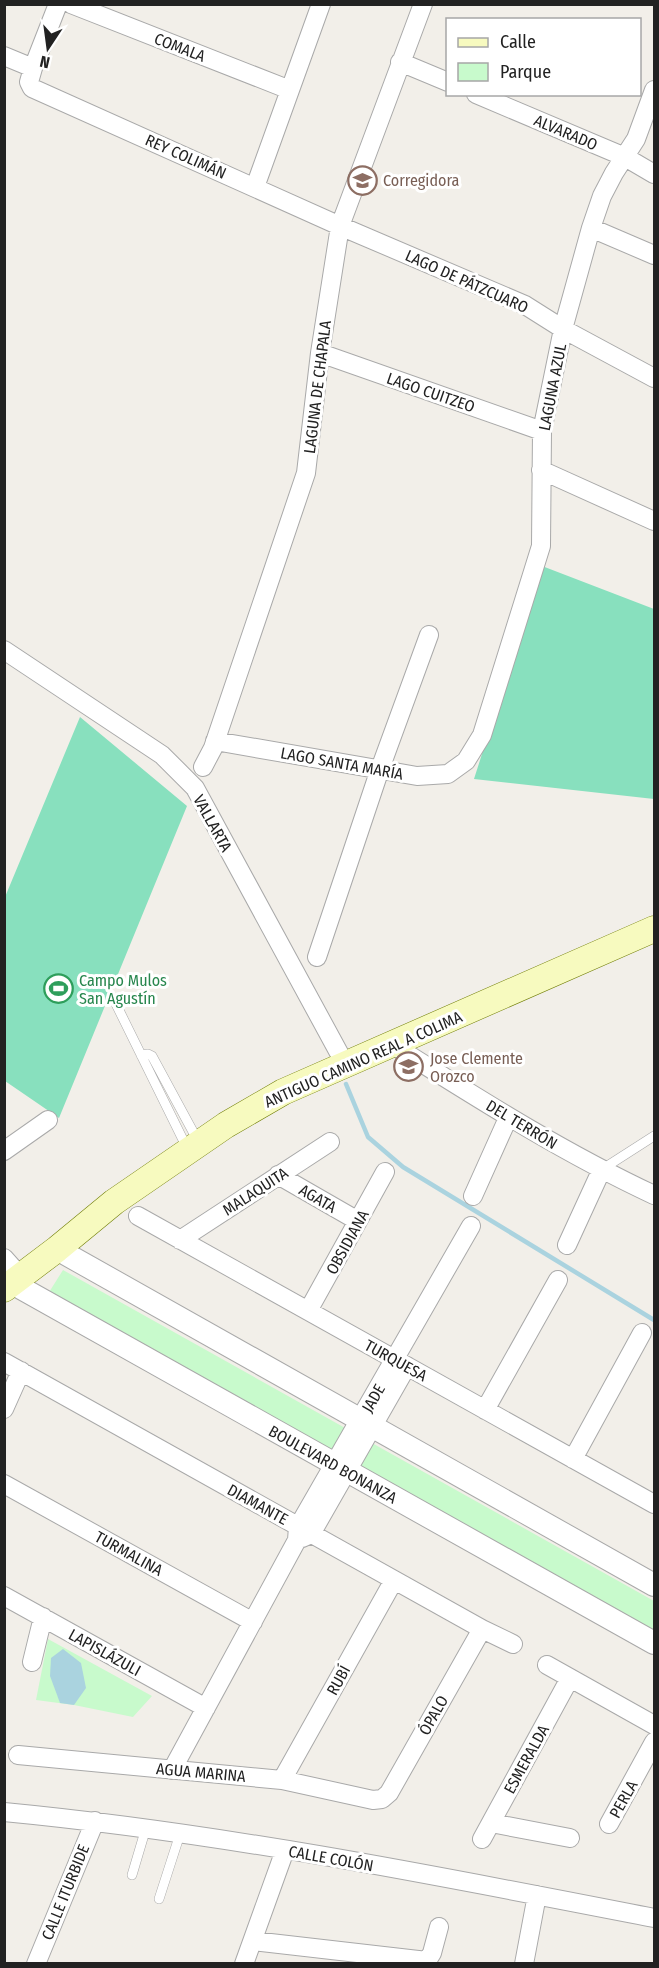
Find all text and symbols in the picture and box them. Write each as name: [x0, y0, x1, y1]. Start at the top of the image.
north arrow: [18, 18, 78, 78]
legend: [446, 18, 641, 96]
street label: COMALA: [152, 29, 209, 66]
text: Calle: [500, 31, 536, 53]
text: N: [38, 52, 52, 72]
text: Parque: [500, 61, 551, 83]
street label: ALVARADO: [531, 111, 600, 154]
street label: REY COLIMÁN: [142, 130, 229, 183]
school or university icon: Corregidora: [346, 164, 378, 196]
place label: Corregidora: [383, 171, 459, 190]
street label: LAGO DE PÁTZCUARO: [402, 246, 531, 317]
street label: LAGUNA DE CHAPALA: [300, 319, 335, 455]
street label: LAGUNA AZUL: [535, 342, 570, 432]
street label: LAGO CUITZEO: [384, 369, 477, 416]
street label: LAGO SANTA MARÍA: [279, 743, 405, 784]
street label: VALLARTA: [189, 791, 236, 856]
place label: Campo Mulos San Agustín: [79, 971, 167, 1008]
sports icon: Campo Mulos San Agustín: [42, 973, 74, 1005]
street label: ANTIGUO CAMINO REAL A COLIMA: [261, 1007, 466, 1112]
place label: Jose Clemente Orozco: [430, 1049, 523, 1086]
school or university icon: Jose Clemente Orozco: [393, 1051, 425, 1083]
street label: DEL TERRÓN: [483, 1096, 561, 1153]
street label: MALAQUITA: [219, 1163, 292, 1219]
street label: AGATA: [296, 1180, 340, 1217]
street label: OBSIDIANA: [322, 1206, 373, 1278]
street label: TURQUESA: [361, 1336, 431, 1386]
street label: JADE: [358, 1381, 389, 1416]
street label: BOULEVARD BONANZA: [265, 1421, 401, 1508]
street label: DIAMANTE: [224, 1480, 291, 1529]
street label: TURMALINA: [91, 1527, 167, 1580]
street label: LAPISLÁZULI: [65, 1625, 144, 1680]
street label: RUBÍ: [323, 1662, 354, 1698]
street label: ÓPALO: [415, 1692, 452, 1738]
street label: ESMERALDA: [500, 1721, 553, 1797]
street label: AGUA MARINA: [155, 1759, 247, 1786]
street label: PERLA: [605, 1777, 642, 1821]
street label: CALLE ITURBIDE: [38, 1842, 93, 1943]
street label: CALLE COLÓN: [287, 1842, 375, 1875]

